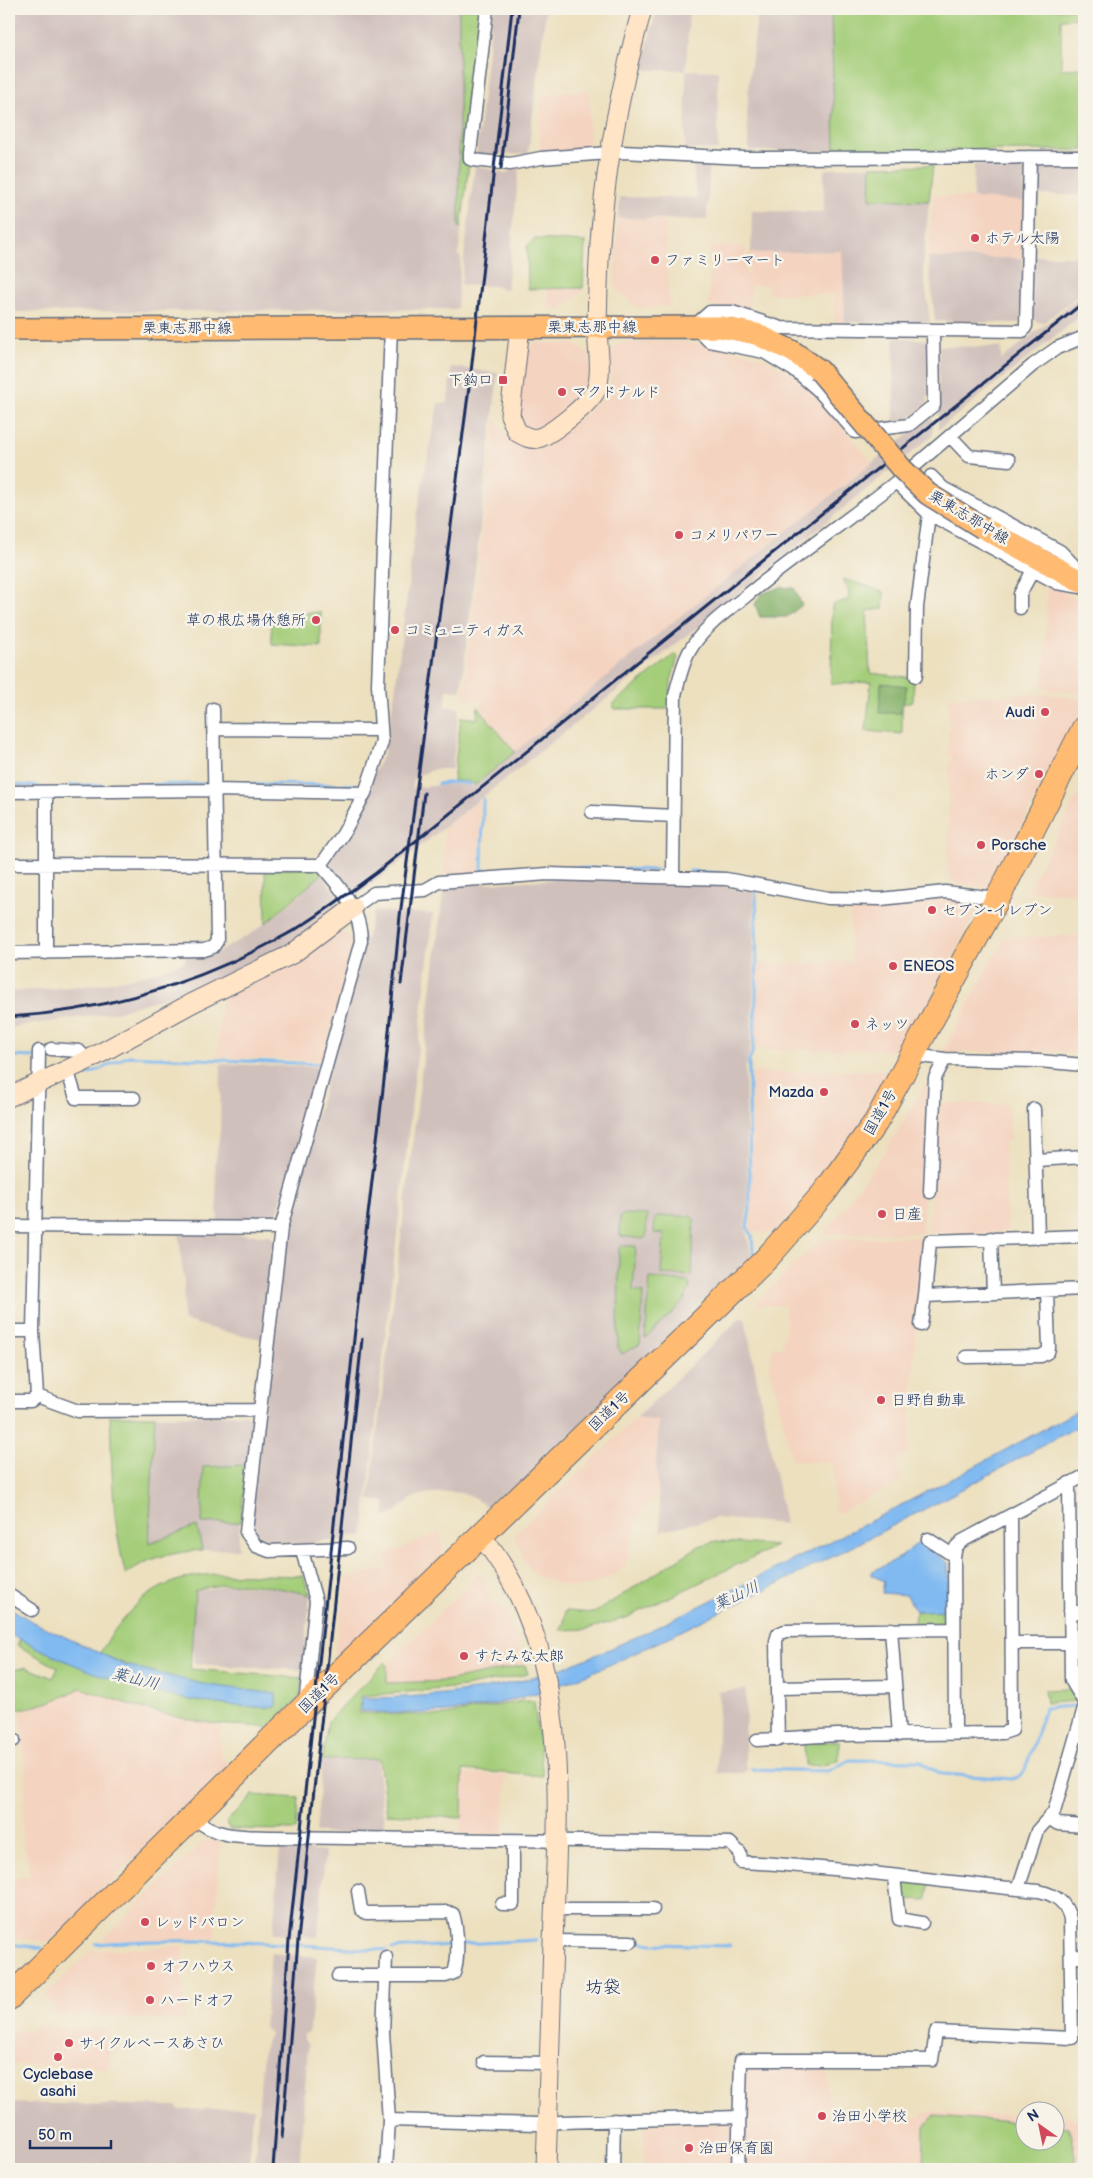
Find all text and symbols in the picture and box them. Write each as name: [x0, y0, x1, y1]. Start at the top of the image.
place label: ホテル太陽: [985, 229, 1059, 248]
marker: ホテル太陽: [969, 232, 981, 244]
place label: ファミリーマート: [665, 251, 785, 270]
marker: ファミリーマート: [649, 254, 661, 266]
street label: 栗東志那中線: [547, 318, 637, 337]
street label: 栗東志那中線: [142, 319, 232, 338]
place label: 下鈎口: [448, 371, 493, 390]
marker: 下鈎口: [497, 374, 509, 386]
place label: マクドナルド: [572, 383, 661, 402]
marker: マクドナルド: [556, 386, 568, 398]
street label: 栗東志那中線: [925, 486, 1012, 549]
place label: コメリパワー: [689, 526, 779, 545]
marker: コメリパワー: [673, 529, 685, 541]
place label: 草の根広場休憩所: [186, 611, 306, 630]
marker: 草の根広場休憩所: [310, 614, 322, 626]
place label: コミュニティガス: [405, 621, 525, 640]
marker: コミュニティガス: [389, 624, 401, 636]
place label: Audi: [1006, 703, 1035, 722]
marker: Audi: [1039, 706, 1051, 718]
place label: ホンダ: [985, 765, 1029, 784]
marker: ホンダ: [1033, 768, 1045, 780]
place label: Porsche: [991, 836, 1046, 855]
marker: Porsche: [975, 839, 987, 851]
place label: セブン-イレブン: [942, 901, 1053, 920]
marker: セブン-イレブン: [926, 904, 938, 916]
place label: ENEOS: [903, 957, 954, 976]
marker: ENEOS: [887, 960, 899, 972]
place label: ネッツ: [865, 1015, 909, 1034]
marker: ネッツ: [849, 1018, 861, 1030]
place label: Mazda: [768, 1083, 814, 1102]
street label: 国道1号: [860, 1085, 901, 1139]
marker: Mazda: [818, 1086, 830, 1098]
place label: 日産: [892, 1205, 922, 1224]
marker: 日産: [876, 1208, 888, 1220]
street label: 国道1号: [584, 1387, 634, 1436]
place label: 日野自動車: [891, 1391, 966, 1410]
marker: 日野自動車: [875, 1394, 887, 1406]
water label: 葉山川: [711, 1578, 762, 1615]
place label: すたみな太郎: [474, 1647, 564, 1666]
marker: すたみな太郎: [458, 1650, 470, 1662]
water label: 葉山川: [110, 1664, 161, 1694]
street label: 国道1号: [294, 1669, 344, 1718]
place label: レッドバロン: [155, 1913, 245, 1932]
marker: レッドバロン: [139, 1916, 151, 1928]
place label: オフハウス: [161, 1957, 235, 1976]
marker: オフハウス: [145, 1960, 157, 1972]
district label: 坊袋: [585, 1977, 621, 1998]
place label: ハードオフ: [160, 1991, 235, 2010]
marker: ハードオフ: [144, 1994, 156, 2006]
place label: サイクルベースあさひ: [79, 2034, 225, 2053]
marker: サイクルベースあさひ: [63, 2037, 75, 2049]
marker: Cyclebase asahi: [52, 2051, 64, 2063]
place label: Cyclebase asahi: [23, 2065, 93, 2101]
north arrow: [1016, 2100, 1066, 2150]
text: N: [1024, 2106, 1042, 2126]
place label: 治田小学校: [832, 2107, 907, 2126]
marker: 治田小学校: [816, 2110, 828, 2122]
scale bar: [30, 2118, 111, 2150]
text: 50 m: [38, 2126, 72, 2145]
place label: 治田保育園: [699, 2139, 774, 2158]
marker: 治田保育園: [683, 2142, 695, 2154]

